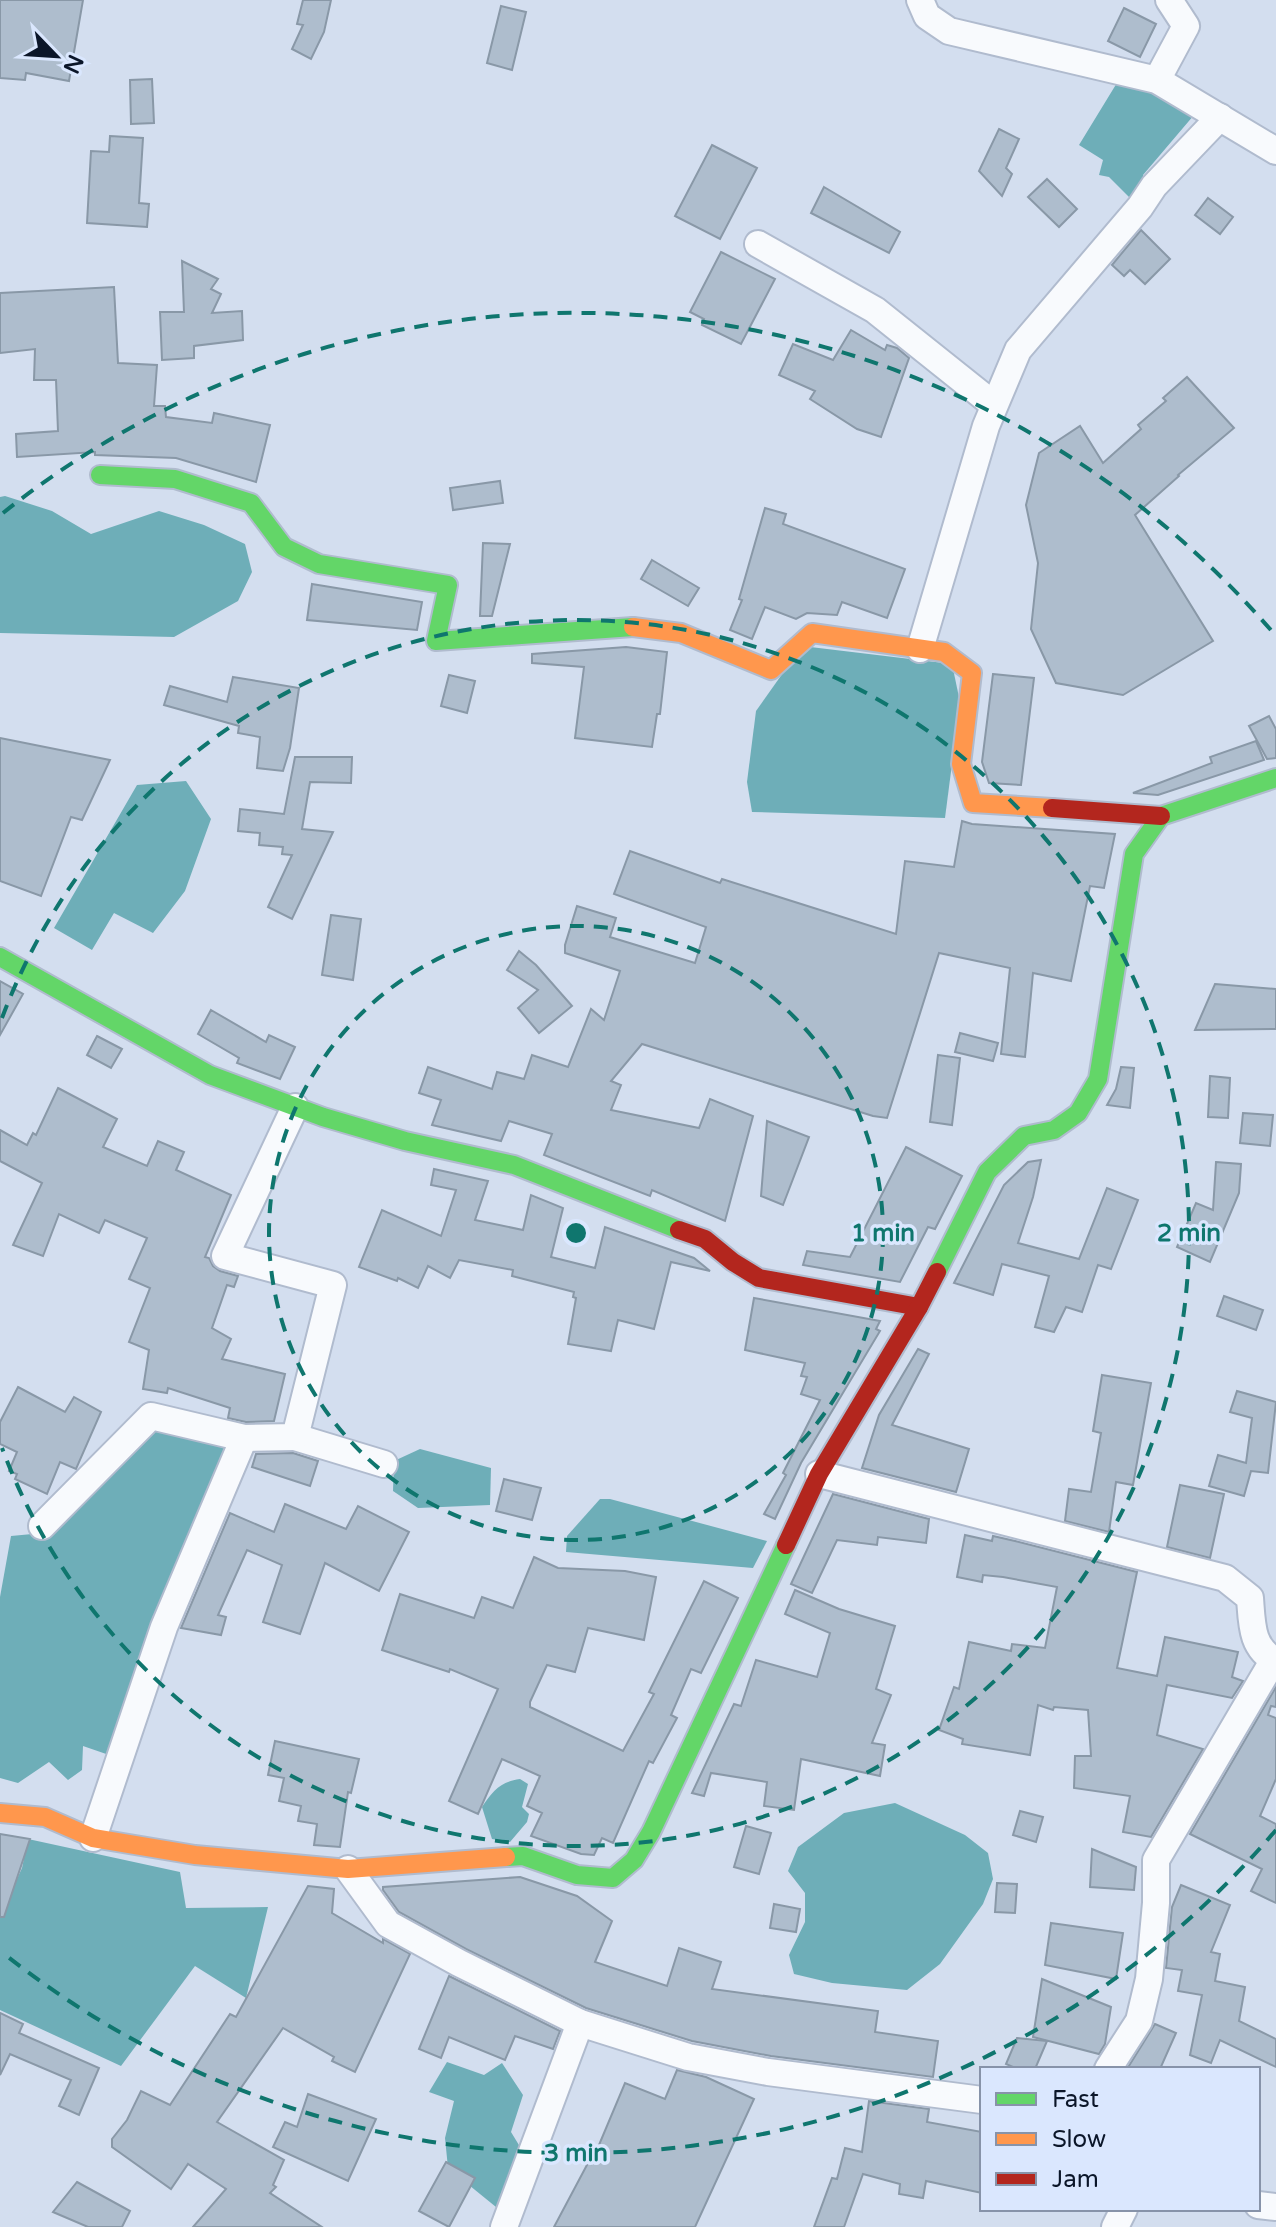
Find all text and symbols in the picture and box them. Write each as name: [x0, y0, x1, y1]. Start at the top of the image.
north arrow: [16, 16, 96, 96]
text: N: [58, 51, 89, 78]
centre of rings: [562, 1219, 590, 1247]
text: 1 min: [851, 1219, 915, 1248]
text: 2 min: [1157, 1219, 1221, 1248]
legend: [980, 2067, 1260, 2211]
text: Fast: [1052, 2085, 1099, 2114]
text: Slow: [1052, 2125, 1106, 2154]
text: 3 min: [544, 2139, 608, 2168]
text: Jam: [1052, 2165, 1099, 2194]

